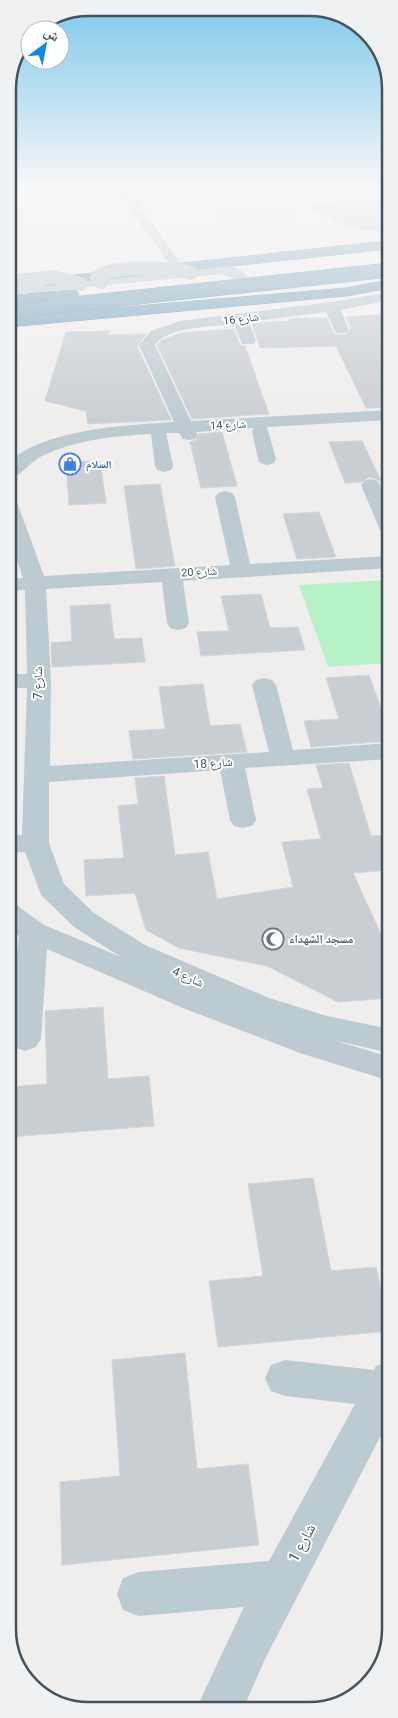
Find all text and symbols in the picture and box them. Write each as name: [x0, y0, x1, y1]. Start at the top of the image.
north arrow: [20, 20, 70, 70]
text: ش: [41, 23, 63, 46]
street label: شارع 16: [222, 310, 260, 328]
street label: شارع 14: [210, 418, 246, 432]
shop icon: السلام: [58, 452, 82, 476]
place label: السلام: [86, 458, 112, 472]
street label: شارع 20: [181, 565, 217, 579]
street label: شارع 7: [31, 667, 46, 699]
street label: شارع 18: [193, 755, 233, 772]
mosque icon: مسجد الشهداء: [261, 927, 285, 951]
place label: مسجد الشهداء: [289, 932, 354, 946]
street label: شارع 4: [170, 964, 206, 991]
street label: شارع 1: [285, 1521, 320, 1566]

